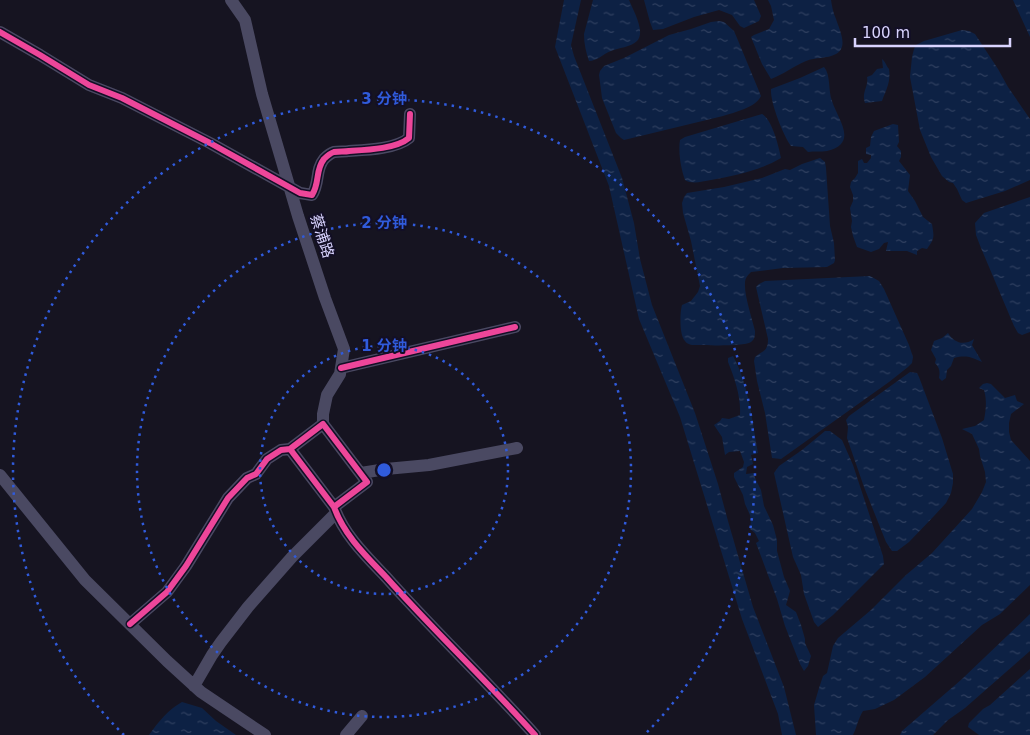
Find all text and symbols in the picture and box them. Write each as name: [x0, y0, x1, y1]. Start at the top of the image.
scale bar: [855, 15, 1010, 47]
text: 100 m: [862, 24, 910, 42]
text: 3 分钟: [361, 90, 407, 108]
street label: 蔡浦路: [306, 212, 338, 260]
text: 2 分钟: [361, 214, 407, 232]
text: 1 分钟: [361, 337, 407, 355]
centre of rings: [375, 461, 393, 479]

